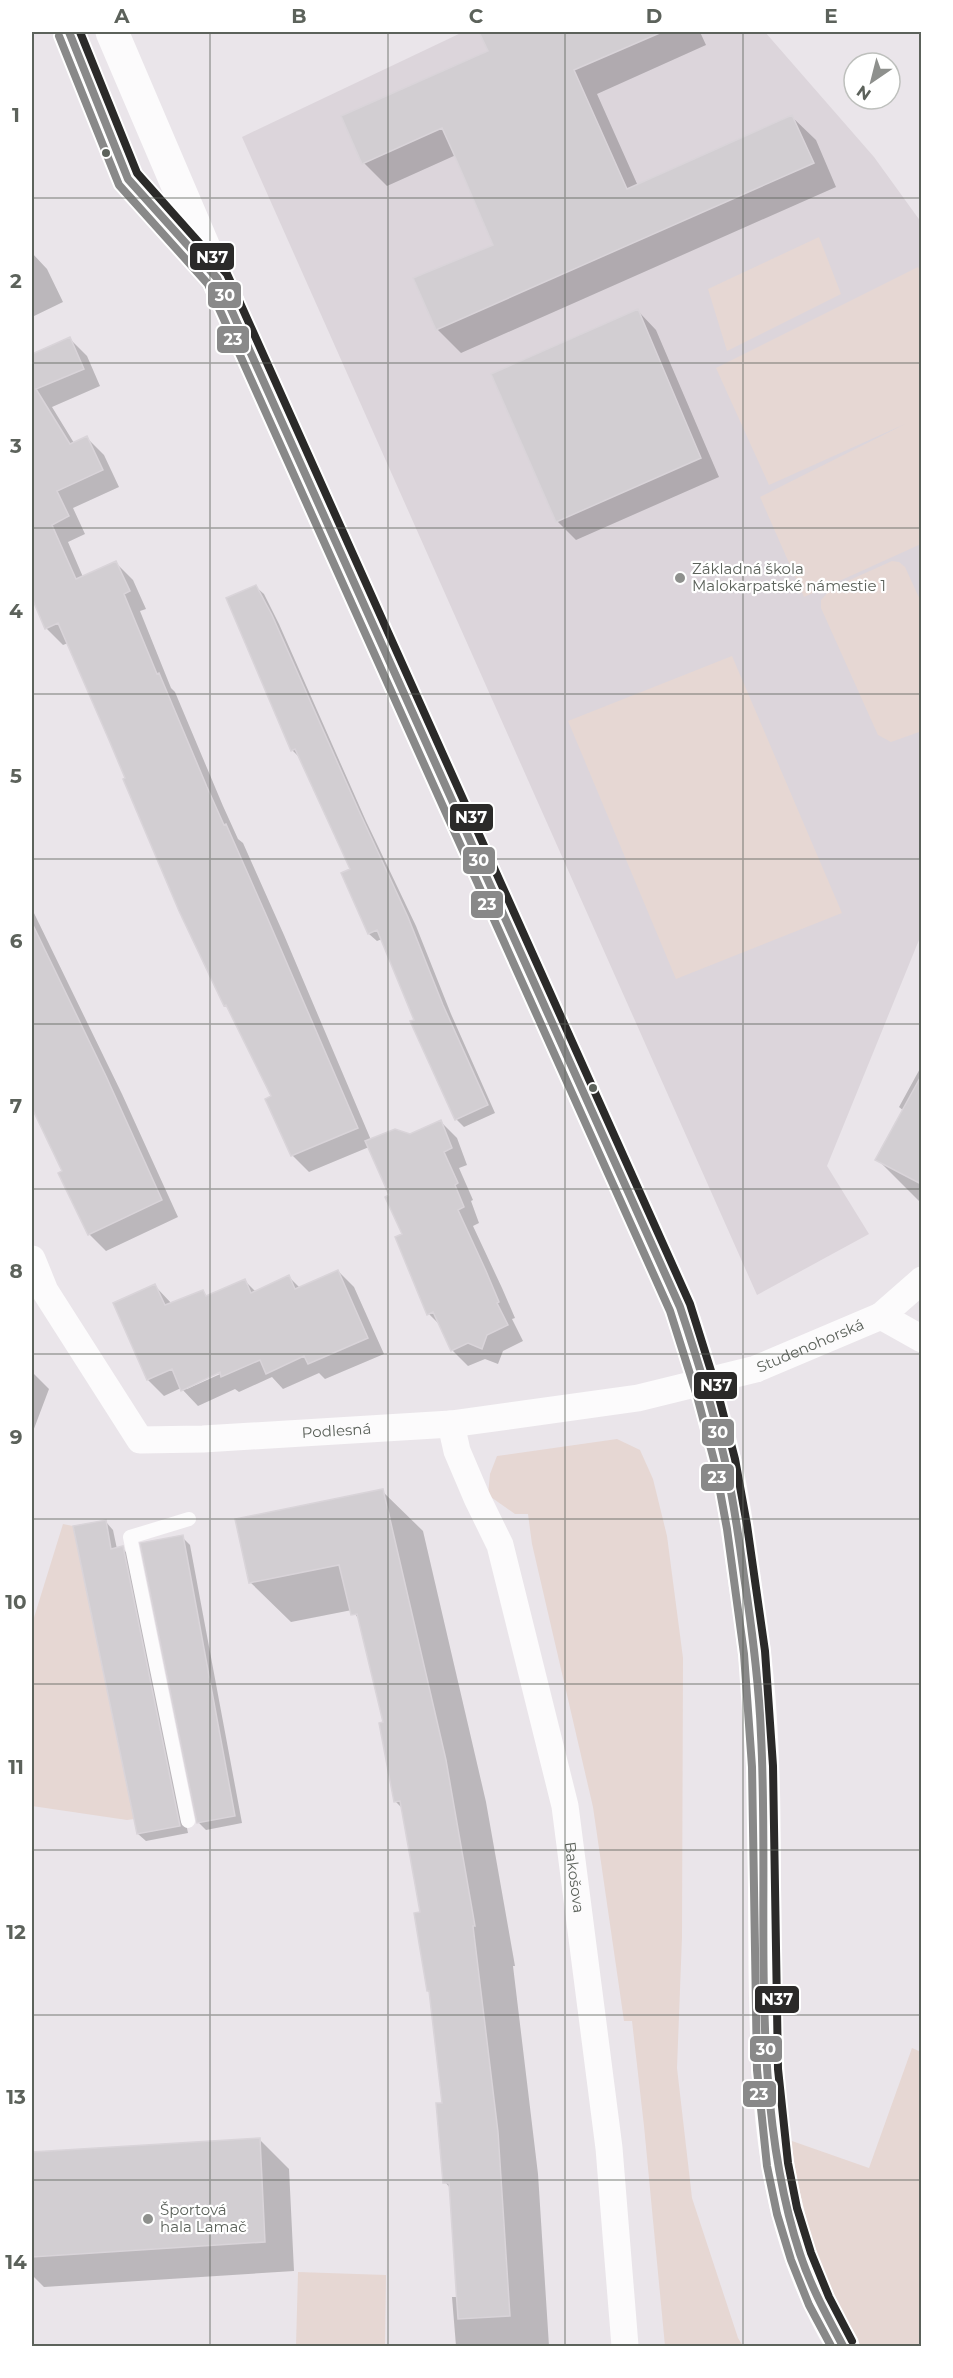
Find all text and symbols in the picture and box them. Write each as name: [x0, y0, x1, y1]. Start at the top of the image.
text: A: [113, 4, 130, 28]
text: B: [291, 4, 307, 28]
text: C: [469, 4, 484, 28]
text: D: [646, 4, 662, 28]
text: E: [824, 4, 838, 28]
north arrow: [842, 51, 902, 111]
text: N: [853, 81, 874, 104]
text: 1: [12, 103, 20, 127]
unlabelled marker: [100, 147, 112, 159]
line badge: N37: [189, 242, 235, 271]
text: N37: [196, 248, 228, 267]
text: 2: [10, 269, 22, 293]
line badge: 30: [207, 281, 242, 309]
text: 30: [214, 286, 235, 305]
line badge: 23: [216, 325, 250, 354]
text: 23: [224, 330, 242, 349]
text: 3: [9, 434, 22, 458]
place label: Základná škola Malokarpatské námestie 1: [692, 559, 886, 595]
marker: Základná škola Malokarpatské námestie 1: [673, 571, 687, 585]
text: 4: [9, 599, 23, 623]
text: 5: [10, 764, 22, 788]
line badge: N37: [449, 803, 494, 832]
text: N37: [455, 808, 487, 827]
line badge: 30: [462, 846, 496, 875]
text: 30: [468, 851, 489, 870]
line badge: 23: [470, 890, 504, 919]
text: 23: [478, 895, 496, 914]
text: 6: [10, 929, 23, 953]
unlabelled marker: [587, 1082, 599, 1094]
text: 7: [10, 1094, 22, 1118]
text: 8: [9, 1259, 23, 1283]
street label: Studenohorská: [754, 1314, 867, 1377]
line badge: N37: [693, 1371, 738, 1400]
text: N37: [700, 1376, 732, 1395]
line badge: 30: [701, 1418, 735, 1447]
street label: Podlesná: [301, 1419, 372, 1442]
text: 30: [707, 1423, 728, 1442]
text: 9: [10, 1425, 22, 1449]
line badge: 23: [700, 1463, 735, 1492]
text: 23: [708, 1468, 726, 1487]
text: 10: [5, 1590, 27, 1614]
text: 11: [8, 1755, 24, 1779]
street label: Bakošova: [561, 1841, 589, 1914]
text: 12: [6, 1920, 26, 1944]
line badge: N37: [754, 1985, 800, 2014]
text: N37: [761, 1990, 793, 2009]
line badge: 30: [749, 2035, 783, 2063]
text: 30: [755, 2040, 776, 2059]
line badge: 23: [742, 2080, 777, 2108]
text: 13: [6, 2085, 26, 2109]
text: 23: [750, 2085, 768, 2104]
place label: Športová hala Lamač: [160, 2200, 247, 2236]
marker: Športová hala Lamač: [141, 2212, 155, 2226]
text: 14: [5, 2250, 27, 2274]

